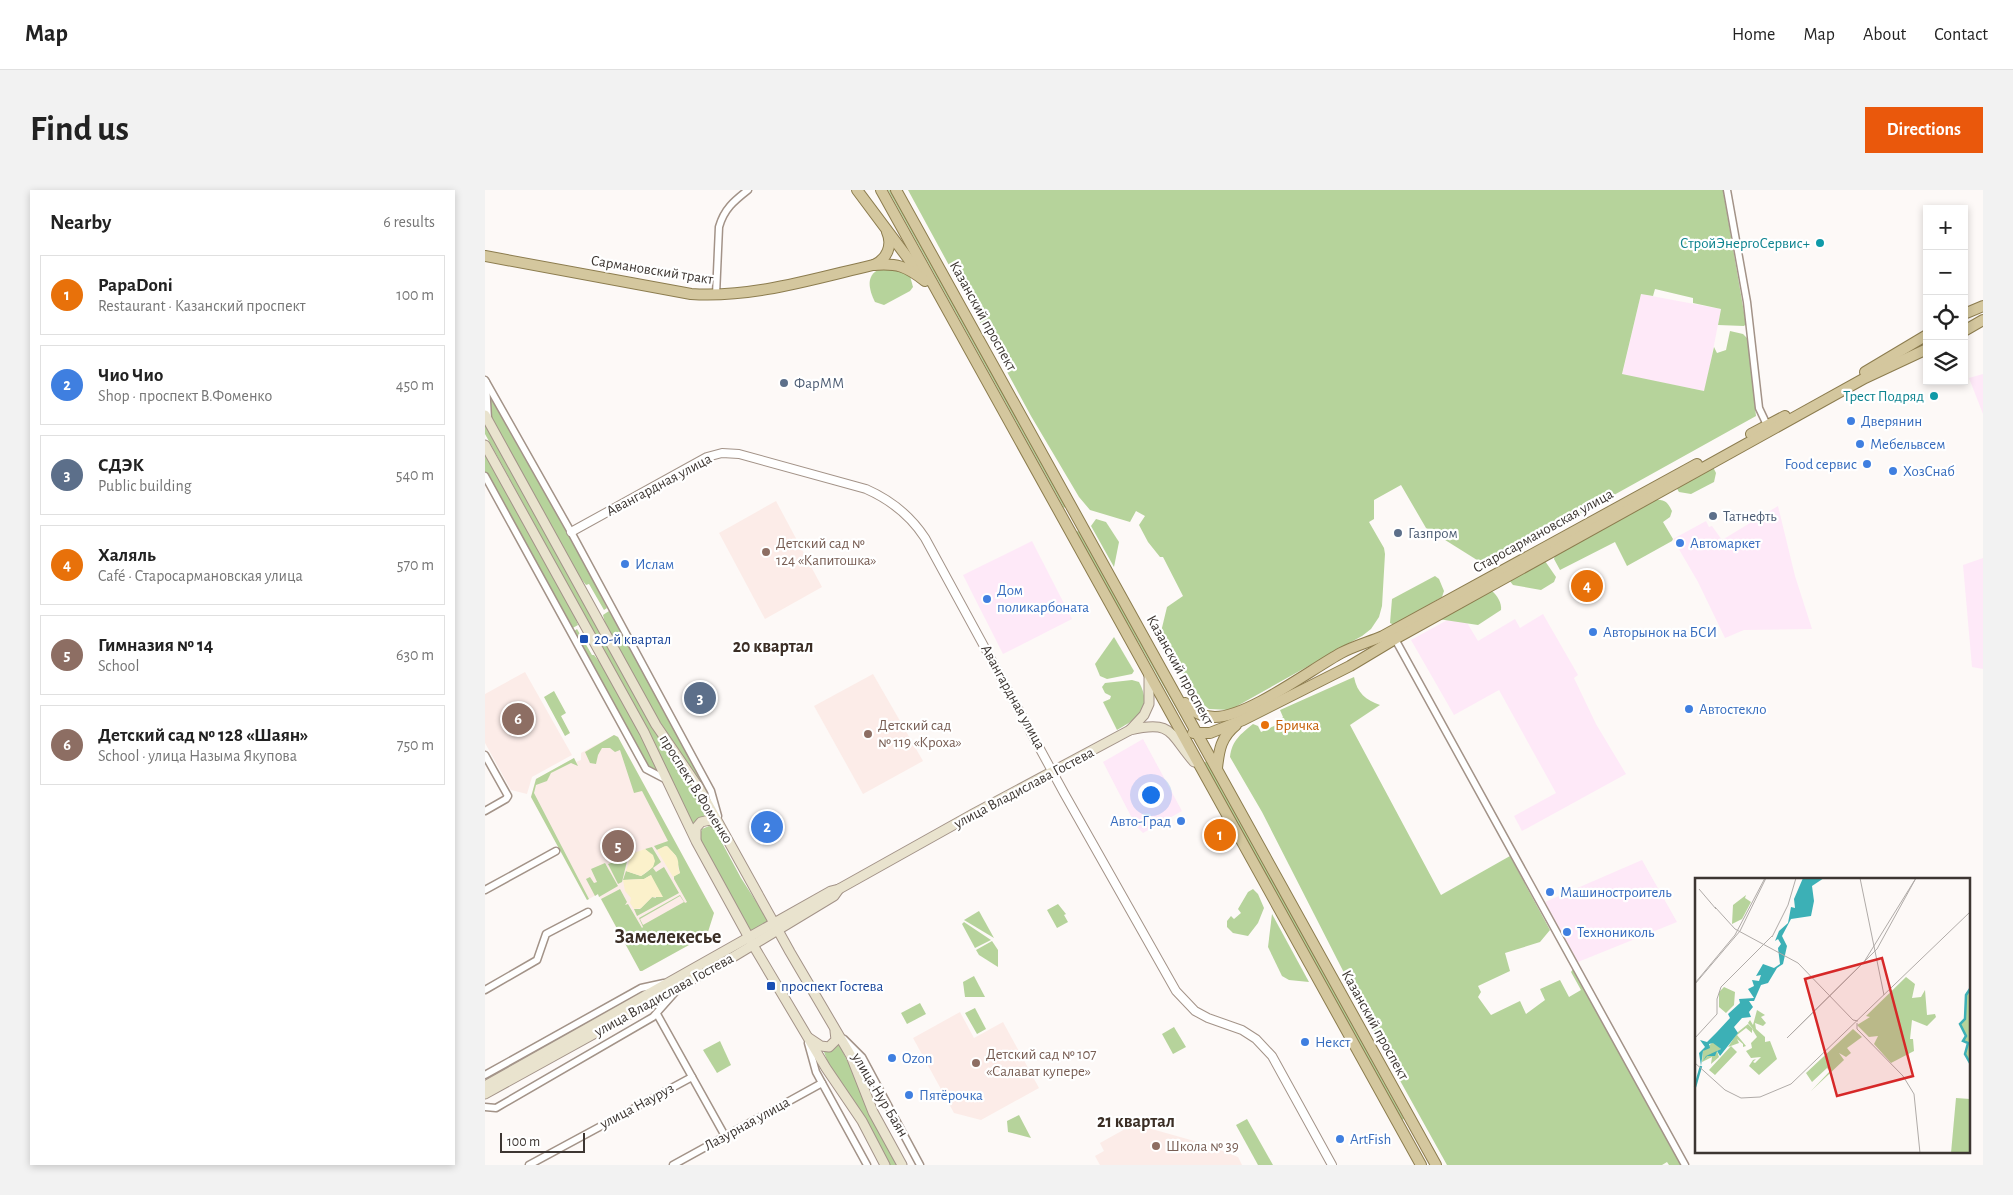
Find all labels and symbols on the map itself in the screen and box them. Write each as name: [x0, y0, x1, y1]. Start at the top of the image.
place label: СтройЭнергоСервис+: [1680, 236, 1810, 251]
marker: СтройЭнергоСервис+: [1814, 237, 1826, 249]
street label: Сармановский тракт: [590, 253, 715, 287]
street label: Казанский проспект: [947, 259, 1020, 374]
place label: ФарММ: [794, 376, 844, 391]
marker: ФарММ: [778, 377, 790, 389]
place label: Трест Подряд: [1843, 389, 1924, 404]
marker: Трест Подряд: [1928, 390, 1940, 402]
place label: Дверянин: [1861, 414, 1922, 429]
marker: Дверянин: [1845, 415, 1857, 427]
place label: Мебельвсем: [1870, 437, 1946, 452]
marker: Мебельвсем: [1854, 438, 1866, 450]
street label: Авангардная улица: [604, 451, 714, 519]
place label: Food сервис: [1785, 457, 1857, 472]
marker: Food сервис: [1861, 458, 1873, 470]
place label: ХозCнаб: [1903, 464, 1955, 479]
marker: ХозCнаб: [1887, 465, 1899, 477]
street label: Старосармановская улица: [1470, 486, 1616, 576]
place label: Татнефть: [1723, 509, 1777, 524]
marker: Татнефть: [1707, 510, 1719, 522]
place label: Газпром: [1408, 526, 1458, 541]
marker: Газпром: [1392, 527, 1404, 539]
place label: Детский сад № 124 «Капитошка»: [776, 536, 877, 568]
place label: Автомаркет: [1690, 536, 1761, 551]
marker: Автомаркет: [1674, 537, 1686, 549]
marker: Детский сад № 124 «Капитошка»: [760, 546, 772, 558]
place label: Ислам: [635, 557, 674, 572]
marker: Ислам: [619, 558, 631, 570]
pin: 4: [1571, 567, 1603, 605]
place label: Дом поликарбоната: [997, 583, 1089, 615]
marker: Дом поликарбоната: [981, 593, 993, 605]
street label: Казанский проспект: [1144, 613, 1217, 728]
place label: Авторынок на БСИ: [1603, 625, 1717, 640]
marker: Авторынок на БСИ: [1587, 626, 1599, 638]
place label: 20-й квартал: [594, 632, 671, 647]
marker: 20-й квартал: [578, 633, 590, 645]
district label: 20 квартал: [733, 638, 813, 656]
street label: Авангардная улица: [978, 642, 1048, 752]
pin: 3: [684, 679, 716, 717]
pin: 6: [502, 700, 534, 738]
place label: Автостекло: [1699, 702, 1766, 717]
marker: Автостекло: [1683, 703, 1695, 715]
place label: Детский сад № 119 «Кроха»: [878, 718, 962, 750]
place label: Бричка: [1275, 718, 1319, 733]
marker: Бричка: [1259, 719, 1271, 731]
marker: Детский сад № 119 «Кроха»: [862, 728, 874, 740]
street label: проспект В.Фоменко: [656, 732, 736, 846]
street label: улица Владислава Гостева: [951, 745, 1097, 832]
your location: [1138, 782, 1164, 808]
pin: 2: [751, 808, 783, 846]
place label: Авто-Град: [1110, 814, 1171, 829]
marker: Авто-Град: [1175, 815, 1187, 827]
pin: 1: [1204, 816, 1236, 854]
pin: 5: [602, 827, 634, 865]
inset map: [1695, 878, 1971, 1152]
place label: Машиностроитель: [1560, 885, 1672, 900]
marker: Машиностроитель: [1544, 886, 1556, 898]
place label: Технониколь: [1577, 925, 1655, 940]
marker: Технониколь: [1561, 926, 1573, 938]
district label: Замелекесье: [615, 927, 721, 947]
street label: улица Владислава Гостева: [591, 950, 736, 1040]
street label: Казанский проспект: [1339, 968, 1412, 1083]
place label: проспект Гостева: [781, 979, 884, 994]
marker: проспект Гостева: [765, 980, 777, 992]
place label: Некст: [1315, 1035, 1351, 1050]
marker: Некст: [1299, 1036, 1311, 1048]
place label: Детский сад № 107 «Салават купере»: [986, 1047, 1097, 1079]
street label: улица Нур Баян: [849, 1050, 911, 1140]
place label: Ozon: [902, 1051, 932, 1066]
marker: Ozon: [886, 1052, 898, 1064]
marker: Детский сад № 107 «Салават купере»: [970, 1057, 982, 1069]
street label: улица Науруз: [597, 1080, 676, 1132]
place label: Пятёрочка: [919, 1088, 983, 1103]
marker: Пятёрочка: [903, 1089, 915, 1101]
street label: Лазурная улица: [702, 1094, 792, 1154]
district label: 21 квартал: [1097, 1113, 1175, 1131]
scale bar: [500, 1130, 585, 1153]
place label: ArtFish: [1350, 1132, 1391, 1147]
marker: ArtFish: [1334, 1133, 1346, 1145]
place label: Школа № 39: [1166, 1139, 1239, 1154]
marker: Школа № 39: [1150, 1140, 1162, 1152]

